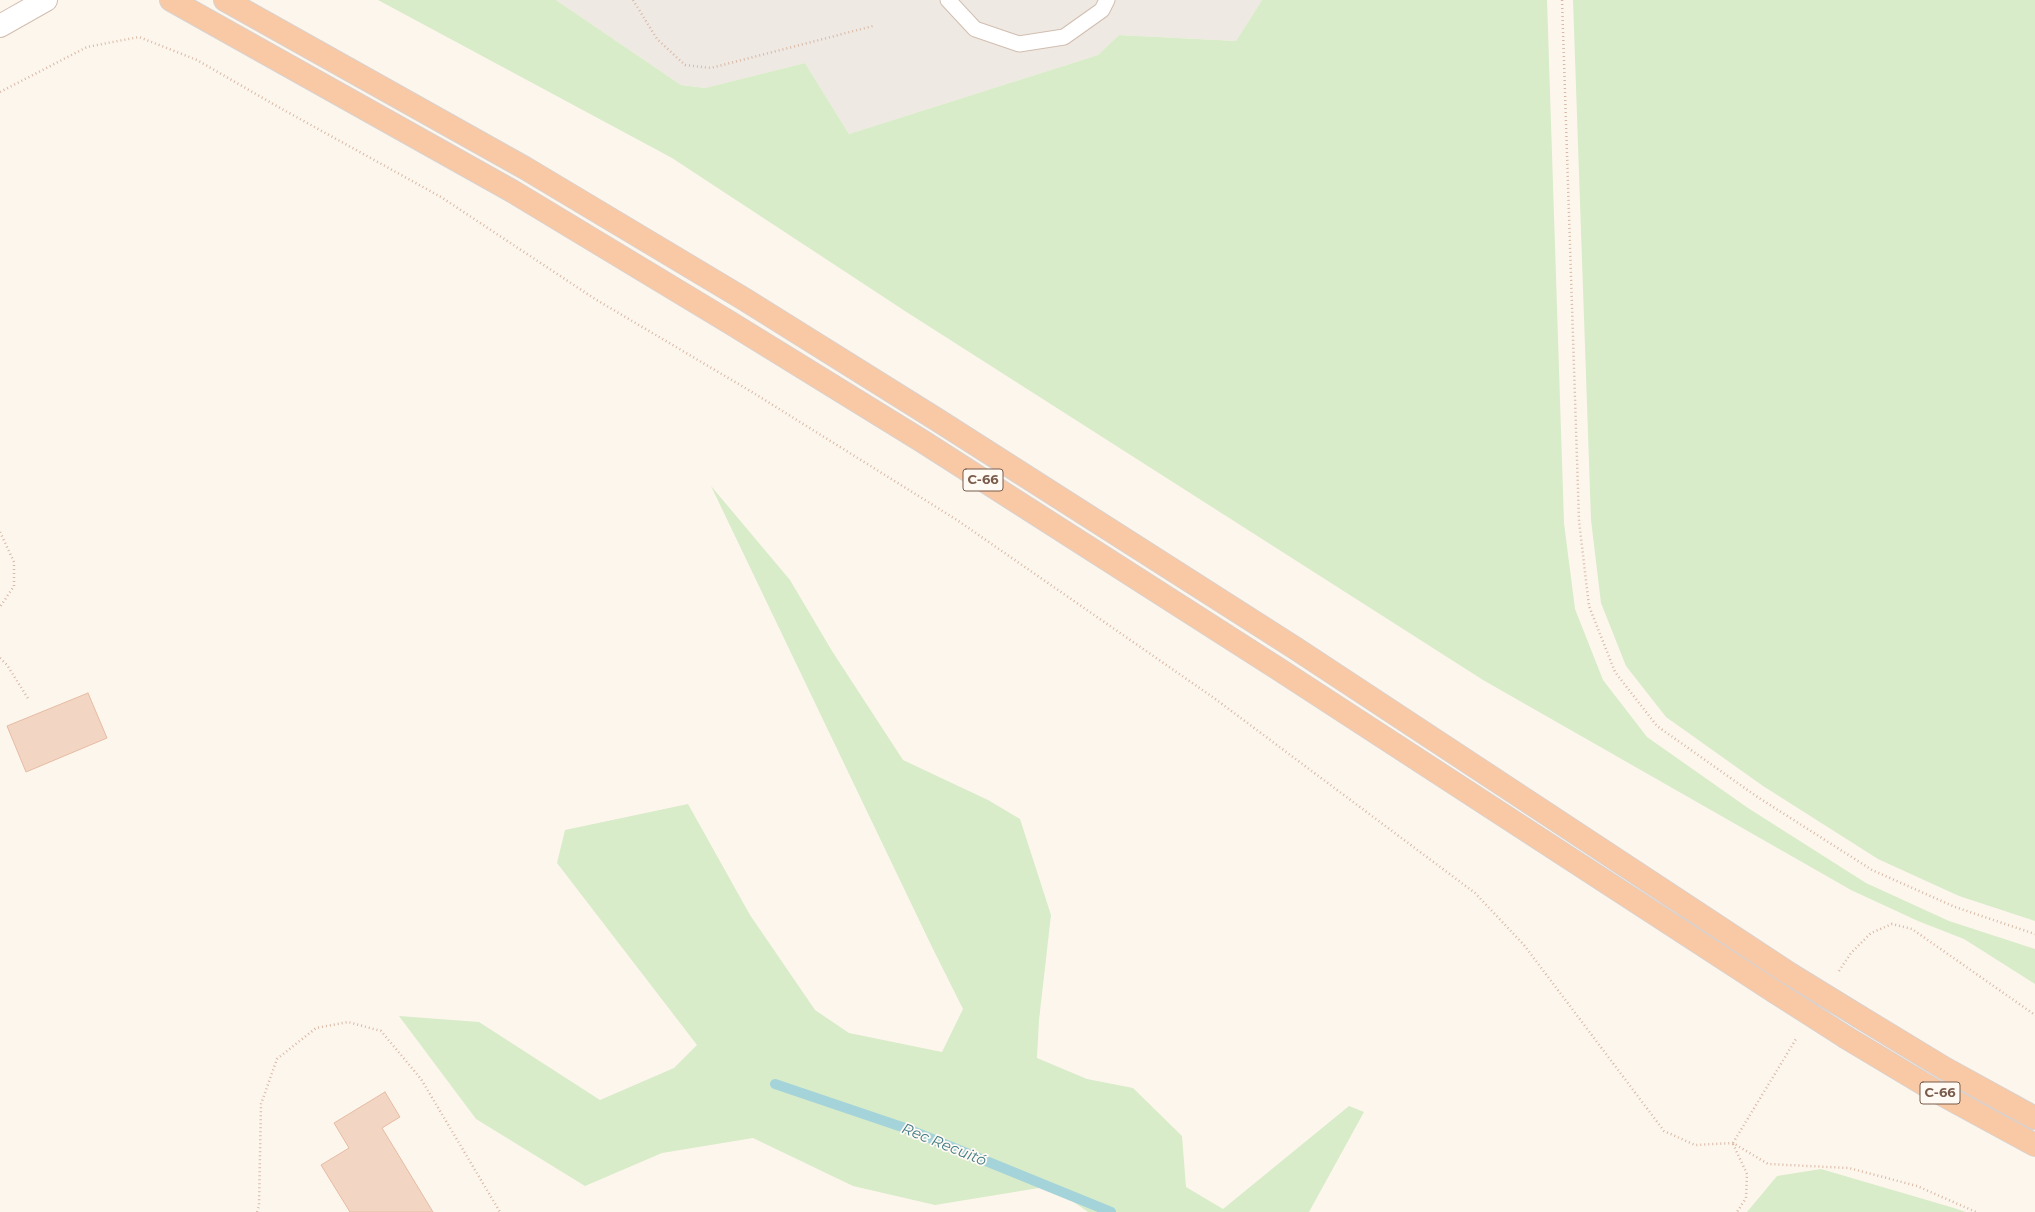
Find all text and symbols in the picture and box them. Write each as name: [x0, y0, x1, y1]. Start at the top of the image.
road number: C-66: [963, 469, 1003, 491]
road number: C-66: [1920, 1082, 1960, 1104]
water label: Rec Recuitó: [899, 1120, 989, 1170]

